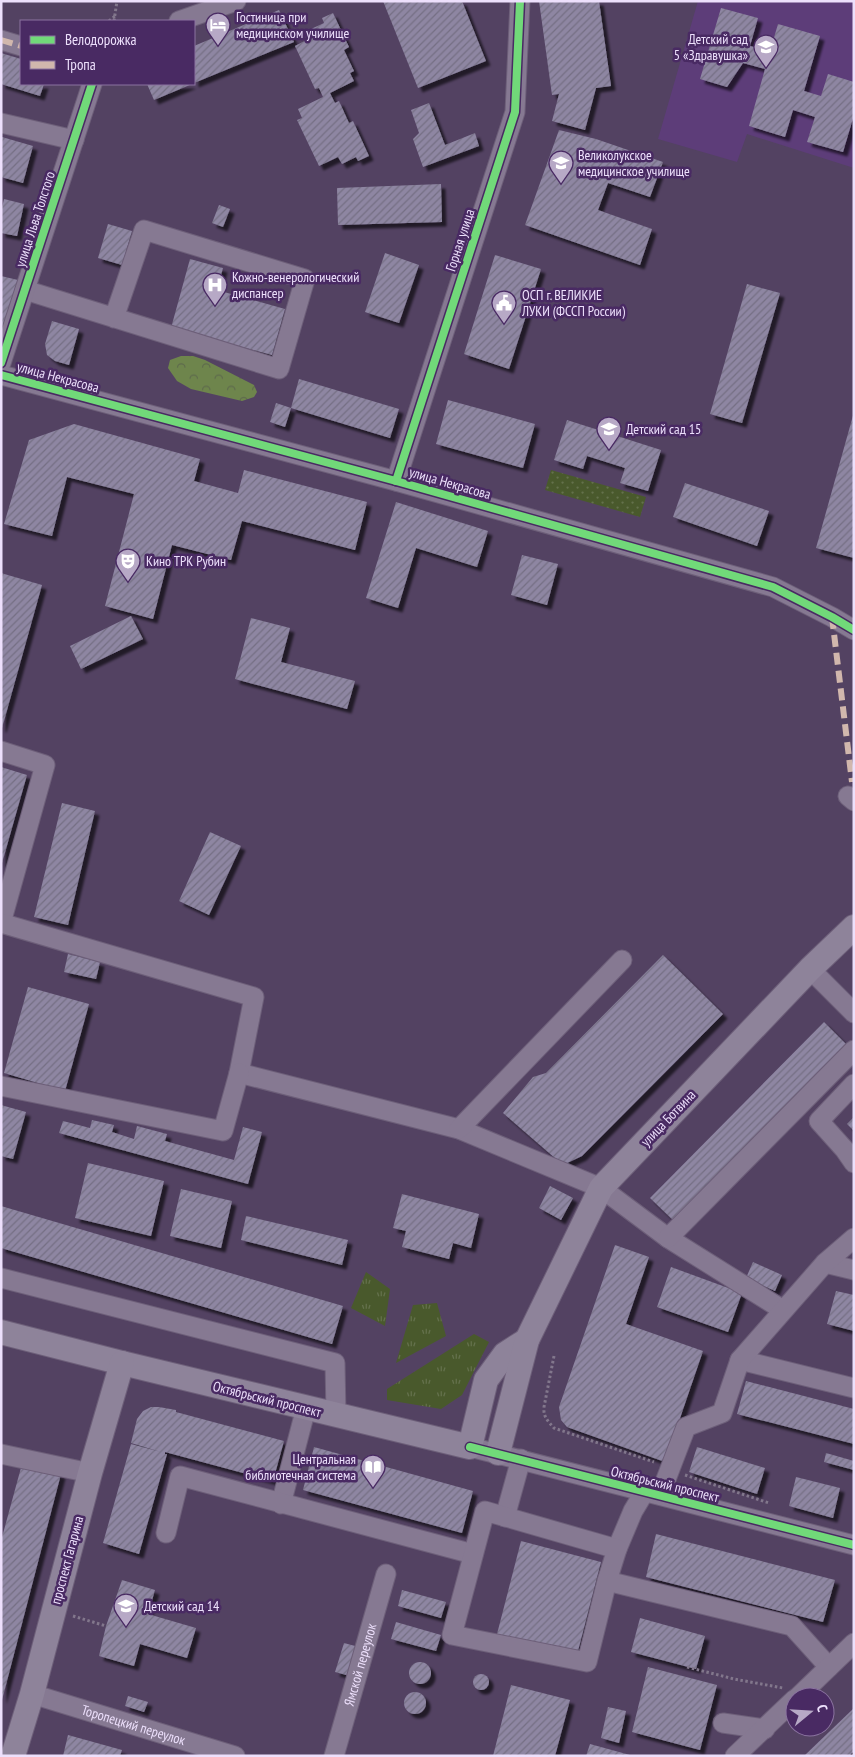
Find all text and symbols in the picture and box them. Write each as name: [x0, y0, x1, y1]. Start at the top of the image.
place label: Гостиница при медицинском училище: [236, 8, 349, 42]
hotel icon: Гостиница при медицинском училище: [205, 12, 231, 46]
legend: [20, 20, 195, 85]
text: Велодорожка: [65, 30, 136, 49]
place label: Детский сад 5 «Здравушка»: [674, 30, 748, 64]
school or university icon: Детский сад 5 «Здравушка»: [753, 34, 779, 68]
text: Тропа: [65, 55, 96, 74]
place label: Великолукское медицинское училище: [578, 146, 690, 180]
school or university icon: Великолукское медицинское училище: [548, 150, 574, 184]
street label: улица Льва Толстого: [11, 169, 59, 269]
street label: Горная улица: [441, 207, 479, 273]
place label: Кожно-венерологический диспансер: [232, 268, 359, 302]
hospital icon: Кожно-венерологический диспансер: [202, 272, 228, 306]
place label: ОСП г. ВЕЛИКИЕ ЛУКИ (ФССП России): [521, 286, 626, 320]
public building icon: ОСП г. ВЕЛИКИЕ ЛУКИ (ФССП России): [491, 290, 517, 324]
street label: улица Некрасова: [15, 357, 101, 397]
school or university icon: Детский сад 15: [596, 416, 622, 450]
place label: Детский сад 15: [626, 420, 701, 438]
street label: улица Некрасова: [407, 463, 493, 503]
theatre icon: Кино ТРК Рубин: [115, 548, 141, 582]
place label: Кино ТРК Рубин: [146, 552, 226, 570]
street label: улица Ботвина: [637, 1086, 699, 1150]
street label: Октябрьский проспект: [211, 1377, 323, 1421]
place label: Центральная библиотечная система: [245, 1450, 356, 1484]
library icon: Центральная библиотечная система: [360, 1454, 386, 1488]
street label: Октябрьский проспект: [609, 1462, 721, 1506]
street label: проспект Гагарина: [47, 1514, 87, 1606]
school or university icon: Детский сад 14: [113, 1593, 139, 1627]
place label: Детский сад 14: [144, 1597, 220, 1615]
street label: Ямской переулок: [340, 1621, 381, 1708]
north arrow: [785, 1687, 835, 1737]
street label: Торопецкий переулок: [79, 1701, 188, 1749]
text: С: [813, 1702, 832, 1714]

